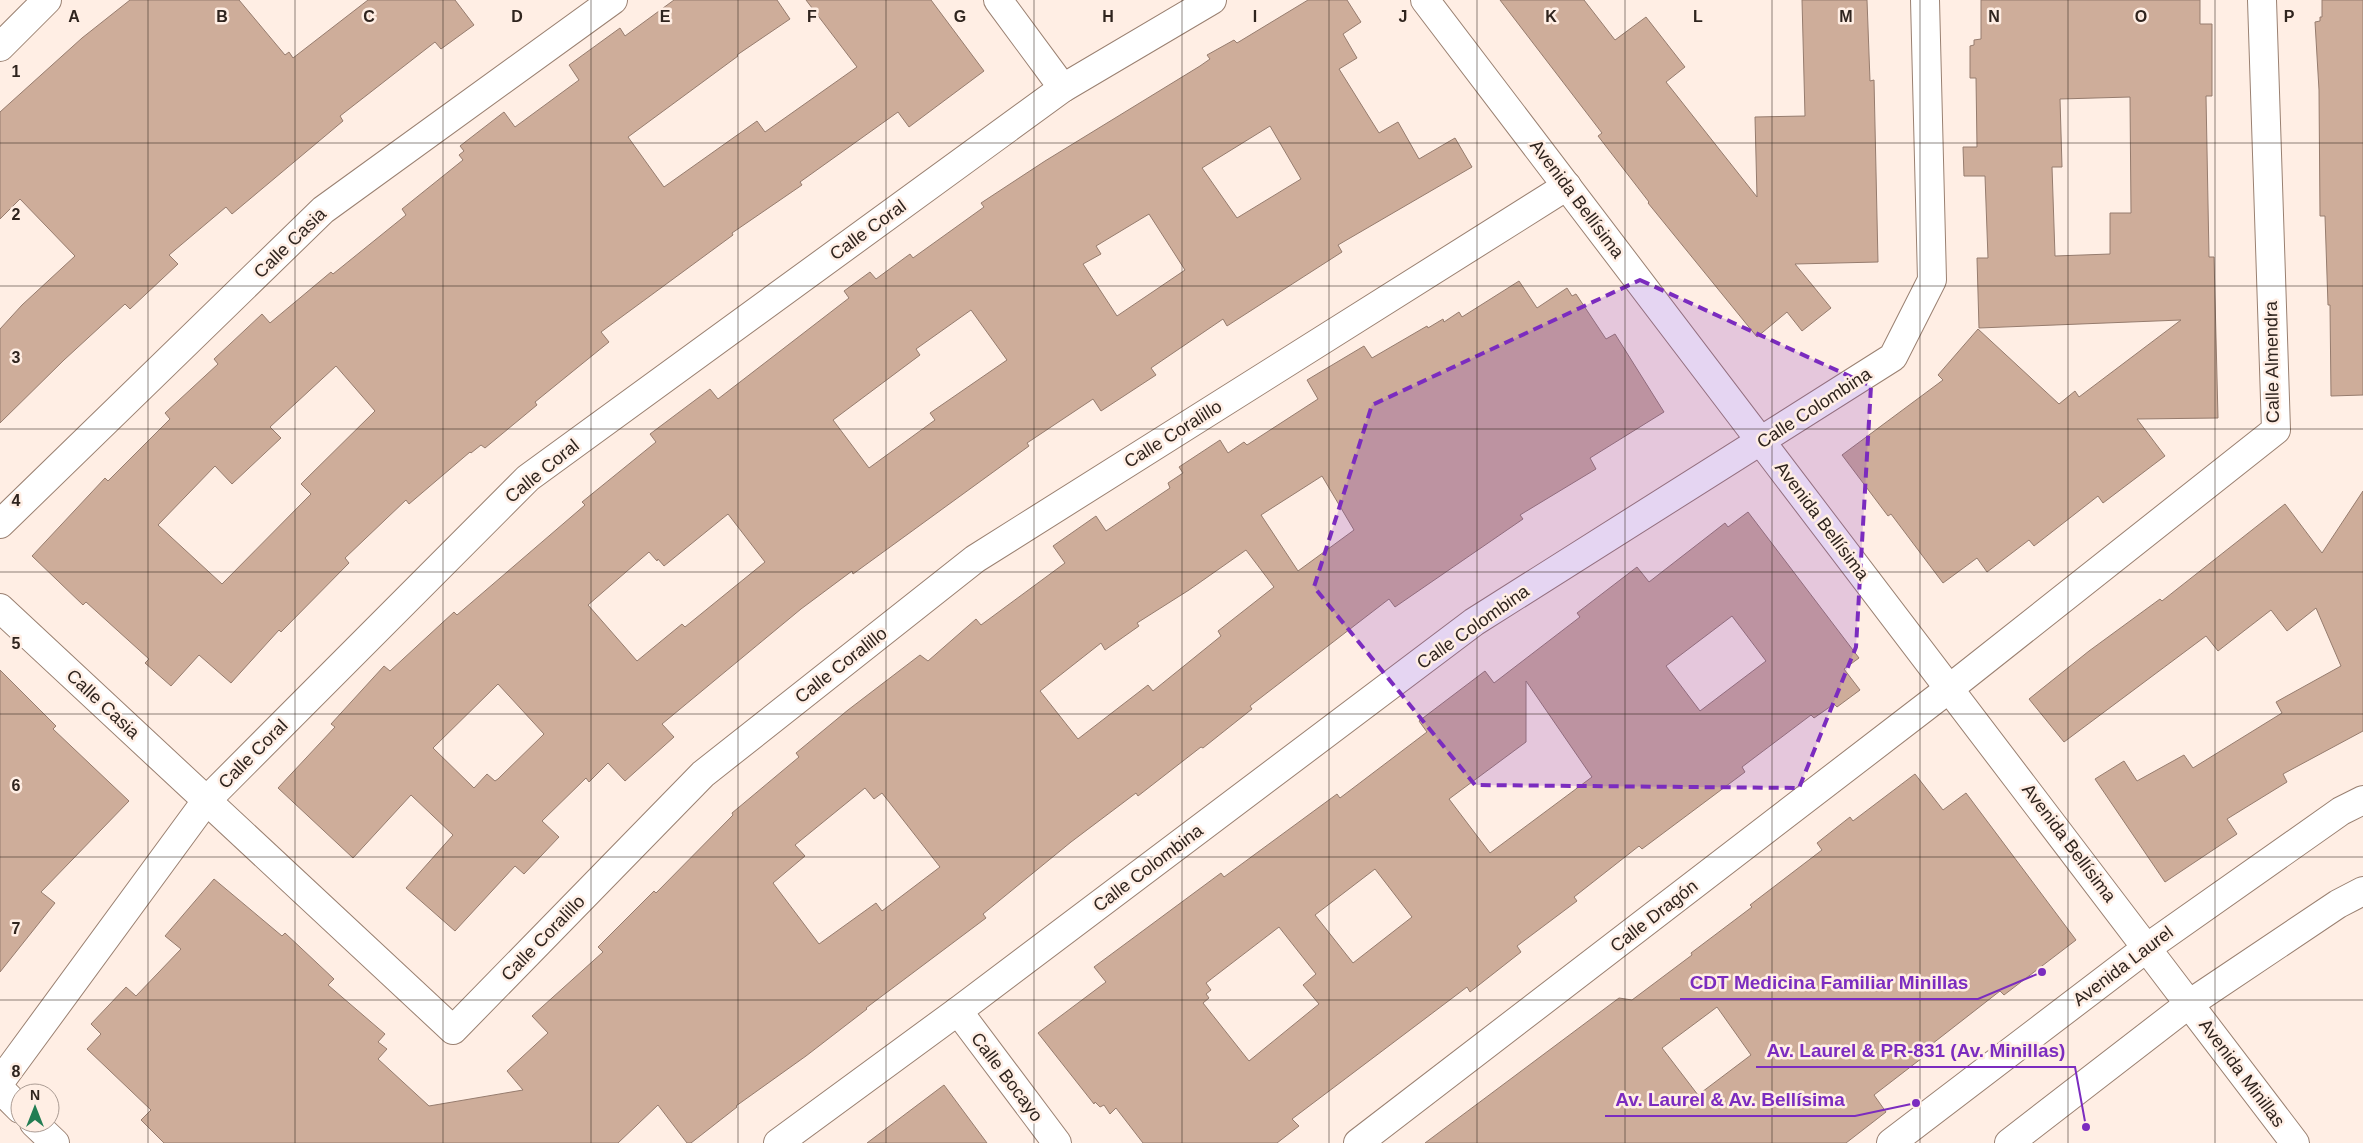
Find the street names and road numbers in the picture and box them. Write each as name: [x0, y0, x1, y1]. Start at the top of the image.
street label: Avenida Bellísima: [1526, 136, 1629, 263]
street label: Calle Coral: [826, 196, 910, 264]
street label: Calle Casia: [250, 203, 331, 282]
street label: Calle Almendra: [2261, 300, 2283, 423]
street label: Calle Colombina: [1753, 363, 1876, 452]
street label: Calle Coralillo: [1121, 396, 1225, 472]
street label: Calle Coral: [501, 435, 583, 507]
street label: Avenida Bellísima: [1771, 458, 1874, 585]
street label: Calle Colombina: [1413, 580, 1534, 673]
street label: Calle Coralillo: [791, 623, 891, 707]
street label: Calle Casia: [63, 665, 144, 743]
street label: Calle Coral: [214, 715, 292, 793]
street label: Avenida Bellísima: [2018, 780, 2121, 907]
street label: Calle Colombina: [1089, 820, 1208, 916]
street label: Calle Dragón: [1606, 876, 1702, 956]
street label: Calle Coralillo: [497, 891, 589, 985]
street label: Avenida Laurel: [2069, 922, 2177, 1010]
street label: Avenida Minillas: [2195, 1015, 2289, 1131]
street label: Calle Bocayo: [967, 1029, 1047, 1125]

